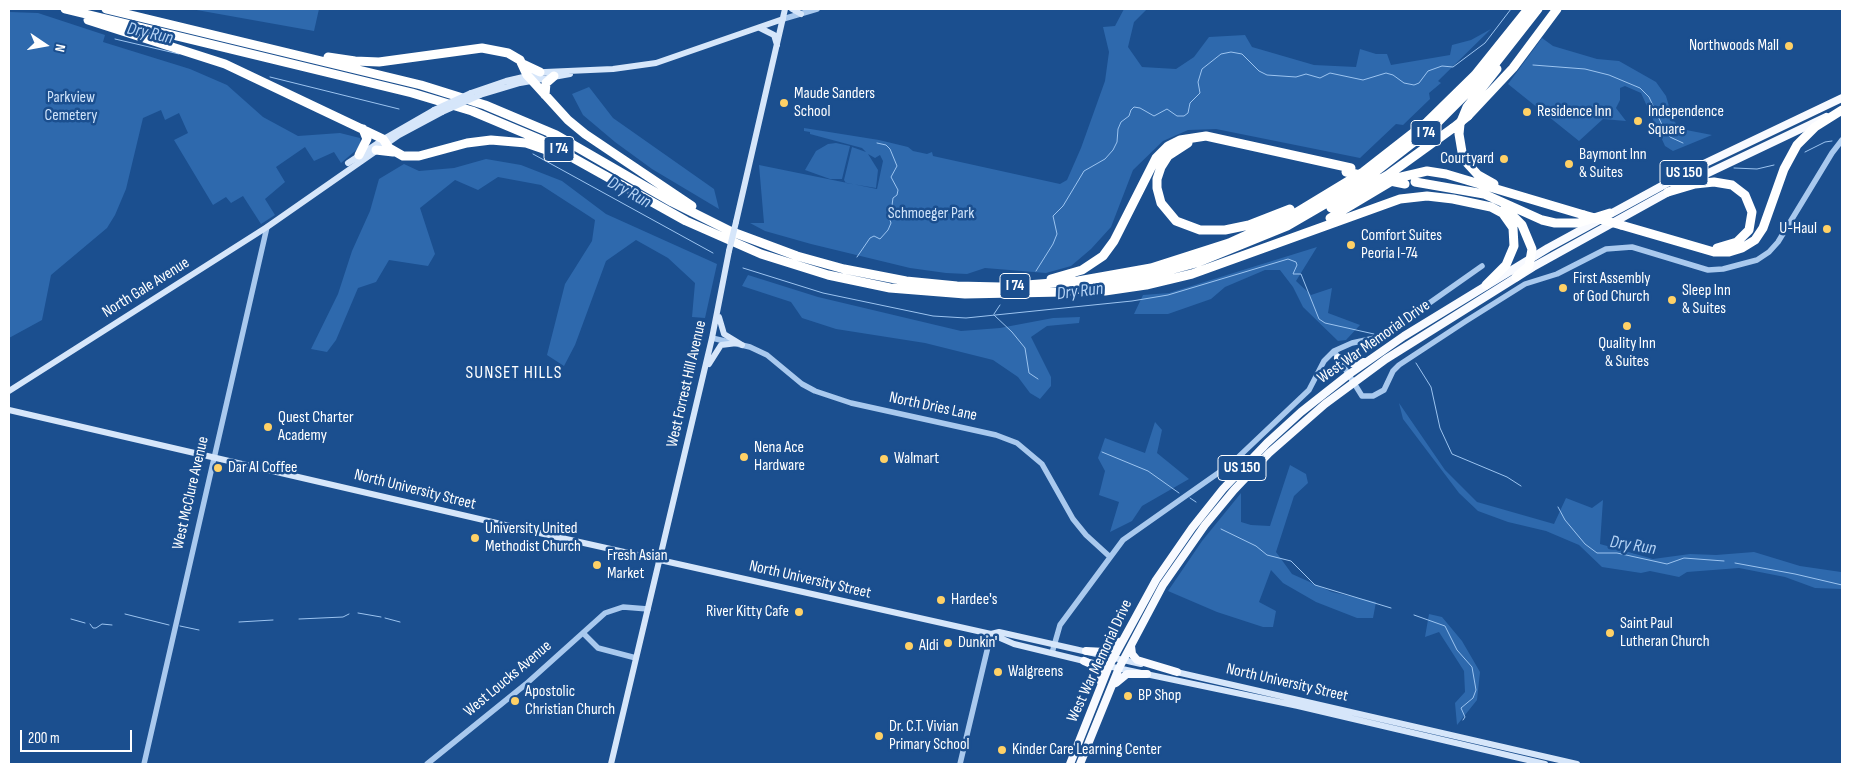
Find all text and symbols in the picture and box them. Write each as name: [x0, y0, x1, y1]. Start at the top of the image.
water label: Dry Run: [125, 18, 175, 50]
north arrow: [20, 20, 70, 70]
place label: Northwoods Mall: [1689, 36, 1779, 56]
marker: Northwoods Mall: [1783, 40, 1795, 52]
text: N: [51, 43, 69, 54]
place label: Maude Sanders School: [794, 84, 875, 122]
park label: Parkview Cemetery: [45, 88, 97, 126]
marker: Maude Sanders School: [778, 97, 790, 109]
place label: Residence Inn: [1537, 102, 1612, 122]
place label: Independence Square: [1648, 102, 1724, 140]
marker: Residence Inn: [1521, 106, 1533, 118]
marker: Independence Square: [1632, 115, 1644, 127]
road number: I 74: [1411, 120, 1441, 146]
road number: I 74: [544, 136, 574, 162]
place label: Baymont Inn & Suites: [1579, 145, 1647, 183]
place label: Courtyard: [1440, 149, 1494, 169]
marker: Courtyard: [1498, 153, 1510, 165]
marker: Baymont Inn & Suites: [1563, 158, 1575, 170]
road number: US 150: [1660, 160, 1708, 186]
water label: Dry Run: [603, 172, 655, 214]
park label: Schmoeger Park: [888, 204, 974, 224]
place label: U-Haul: [1779, 219, 1817, 239]
marker: U-Haul: [1821, 223, 1833, 235]
place label: Comfort Suites Peoria I-74: [1361, 226, 1442, 264]
marker: Comfort Suites Peoria I-74: [1345, 239, 1357, 251]
street label: North Gale Avenue: [99, 254, 193, 322]
place label: First Assembly of God Church: [1573, 269, 1651, 307]
road number: I 74: [1000, 274, 1030, 298]
water label: Dry Run: [1056, 278, 1104, 306]
place label: Sleep Inn & Suites: [1682, 281, 1731, 319]
marker: First Assembly of God Church: [1557, 282, 1569, 294]
marker: Sleep Inn & Suites: [1666, 294, 1678, 306]
street label: West War Memorial Drive: [1314, 296, 1434, 388]
street label: West Forrest Hill Avenue: [663, 319, 711, 449]
marker: Quality Inn & Suites: [1621, 320, 1633, 332]
place label: Quality Inn & Suites: [1598, 334, 1656, 372]
district label: SUNSET HILLS: [464, 362, 564, 384]
street label: North Dries Lane: [887, 388, 979, 426]
place label: Quest Charter Academy: [278, 408, 354, 446]
marker: Quest Charter Academy: [262, 421, 274, 433]
street label: West McClure Avenue: [169, 435, 213, 551]
place label: Nena Ace Hardware: [754, 438, 805, 476]
place label: Walmart: [894, 449, 939, 469]
marker: Nena Ace Hardware: [738, 451, 750, 463]
marker: Walmart: [878, 453, 890, 465]
road number: US 150: [1218, 456, 1266, 480]
place label: Dar Al Coffee: [228, 458, 298, 478]
marker: Dar Al Coffee: [212, 462, 224, 474]
street label: North University Street: [352, 466, 478, 514]
place label: University United Methodist Church: [485, 519, 581, 557]
marker: University United Methodist Church: [469, 532, 481, 544]
water label: Dry Run: [1608, 532, 1658, 560]
place label: Fresh Asian Market: [607, 546, 668, 584]
street label: North University Street: [747, 557, 873, 603]
marker: Fresh Asian Market: [591, 559, 603, 571]
place label: Hardee's: [951, 590, 997, 610]
marker: Hardee's: [935, 594, 947, 606]
street label: West War Memorial Drive: [1063, 597, 1137, 725]
place label: River Kitty Cafe: [706, 602, 789, 622]
marker: River Kitty Cafe: [793, 606, 805, 618]
place label: Saint Paul Lutheran Church: [1620, 614, 1710, 652]
marker: Saint Paul Lutheran Church: [1604, 627, 1616, 639]
place label: Dunkin': [958, 633, 997, 653]
place label: Aldi: [919, 636, 939, 656]
street label: West Loucks Avenue: [460, 637, 556, 721]
marker: Dunkin': [942, 637, 954, 649]
marker: Aldi: [903, 640, 915, 652]
street label: North University Street: [1224, 660, 1350, 706]
place label: Walgreens: [1008, 662, 1063, 682]
marker: Walgreens: [992, 666, 1004, 678]
place label: Apostolic Christian Church: [525, 682, 615, 720]
place label: BP Shop: [1138, 686, 1181, 706]
marker: BP Shop: [1122, 690, 1134, 702]
marker: Apostolic Christian Church: [509, 695, 521, 707]
place label: Dr. C.T. Vivian Primary School: [889, 717, 970, 755]
scale bar: [22, 720, 135, 752]
text: 200 m: [28, 729, 60, 748]
marker: Dr. C.T. Vivian Primary School: [873, 730, 885, 742]
place label: Kinder Care Learning Center: [1012, 740, 1162, 760]
marker: Kinder Care Learning Center: [996, 744, 1008, 756]

